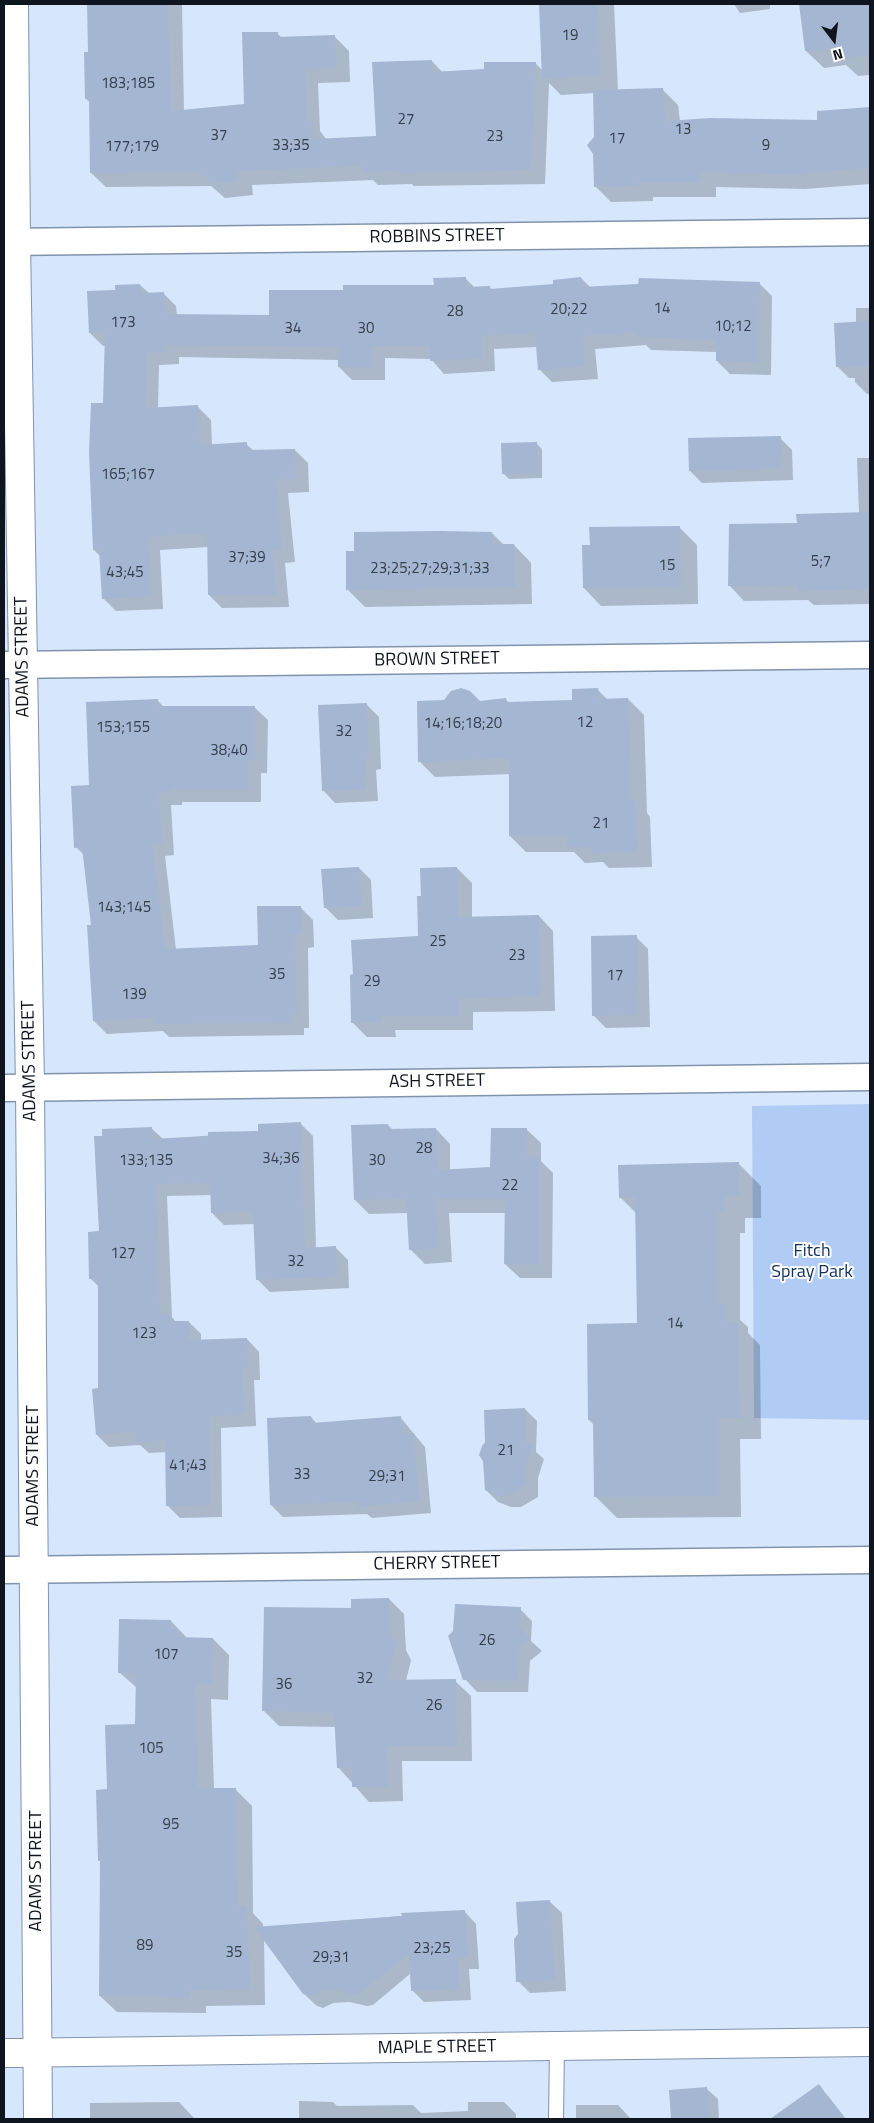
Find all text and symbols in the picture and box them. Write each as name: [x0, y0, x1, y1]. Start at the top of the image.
north arrow: [809, 15, 859, 65]
house number: 19: [562, 27, 578, 45]
text: N: [831, 44, 845, 66]
house number: 183;185: [101, 75, 155, 93]
house number: 27: [398, 111, 414, 129]
house number: 13: [675, 121, 691, 139]
house number: 37: [211, 127, 227, 145]
house number: 23: [487, 128, 503, 146]
house number: 17: [609, 130, 625, 148]
house number: 33;35: [272, 137, 310, 155]
house number: 9: [762, 137, 770, 155]
house number: 177;179: [105, 138, 159, 156]
street label: ROBBINS STREET: [369, 225, 505, 249]
house number: 14: [654, 300, 670, 318]
house number: 20;22: [550, 301, 588, 319]
house number: 28: [447, 303, 463, 321]
house number: 173: [110, 314, 136, 332]
house number: 10;12: [714, 318, 752, 336]
house number: 34: [285, 320, 301, 338]
house number: 30: [358, 320, 374, 338]
house number: 165;167: [101, 466, 155, 484]
house number: 37;39: [228, 549, 266, 567]
house number: 5;7: [811, 553, 831, 571]
house number: 15: [659, 557, 675, 575]
house number: 23;25;27;29;31;33: [370, 560, 490, 578]
house number: 43;45: [106, 564, 144, 582]
street label: ADAMS STREET: [11, 596, 35, 718]
street label: BROWN STREET: [374, 648, 500, 672]
house number: 12: [577, 714, 593, 732]
house number: 14;16;18;20: [424, 715, 502, 733]
house number: 153;155: [96, 719, 150, 737]
house number: 32: [336, 723, 352, 741]
house number: 38;40: [210, 742, 248, 760]
house number: 21: [593, 815, 609, 833]
house number: 143;145: [97, 899, 151, 917]
house number: 25: [430, 933, 446, 951]
house number: 23: [509, 947, 525, 965]
house number: 35: [269, 966, 285, 984]
house number: 17: [607, 967, 623, 985]
house number: 29: [364, 973, 380, 991]
house number: 139: [121, 986, 147, 1004]
street label: ADAMS STREET: [18, 1000, 42, 1122]
street label: ASH STREET: [389, 1070, 485, 1094]
house number: 28: [416, 1140, 432, 1158]
house number: 34;36: [262, 1150, 300, 1168]
house number: 133;135: [119, 1152, 173, 1170]
house number: 30: [369, 1152, 385, 1170]
house number: 22: [502, 1177, 518, 1195]
park label: Fitch Spray Park: [771, 1241, 853, 1284]
house number: 127: [110, 1245, 136, 1263]
house number: 32: [288, 1253, 304, 1271]
house number: 14: [667, 1315, 683, 1333]
house number: 123: [131, 1325, 157, 1343]
street label: ADAMS STREET: [23, 1405, 45, 1527]
house number: 21: [498, 1442, 514, 1460]
house number: 41;43: [169, 1457, 207, 1475]
house number: 33: [294, 1466, 310, 1484]
house number: 29;31: [368, 1468, 406, 1486]
street label: CHERRY STREET: [373, 1552, 501, 1576]
house number: 26: [479, 1632, 495, 1650]
house number: 107: [153, 1646, 179, 1664]
house number: 32: [357, 1670, 373, 1688]
house number: 36: [276, 1676, 292, 1694]
house number: 26: [426, 1697, 442, 1715]
house number: 105: [138, 1740, 164, 1758]
street label: ADAMS STREET: [26, 1810, 48, 1932]
house number: 95: [163, 1816, 179, 1834]
house number: 89: [137, 1937, 153, 1955]
house number: 23;25: [413, 1940, 451, 1958]
house number: 35: [226, 1944, 242, 1962]
house number: 29;31: [312, 1949, 350, 1967]
street label: MAPLE STREET: [377, 2036, 497, 2060]

